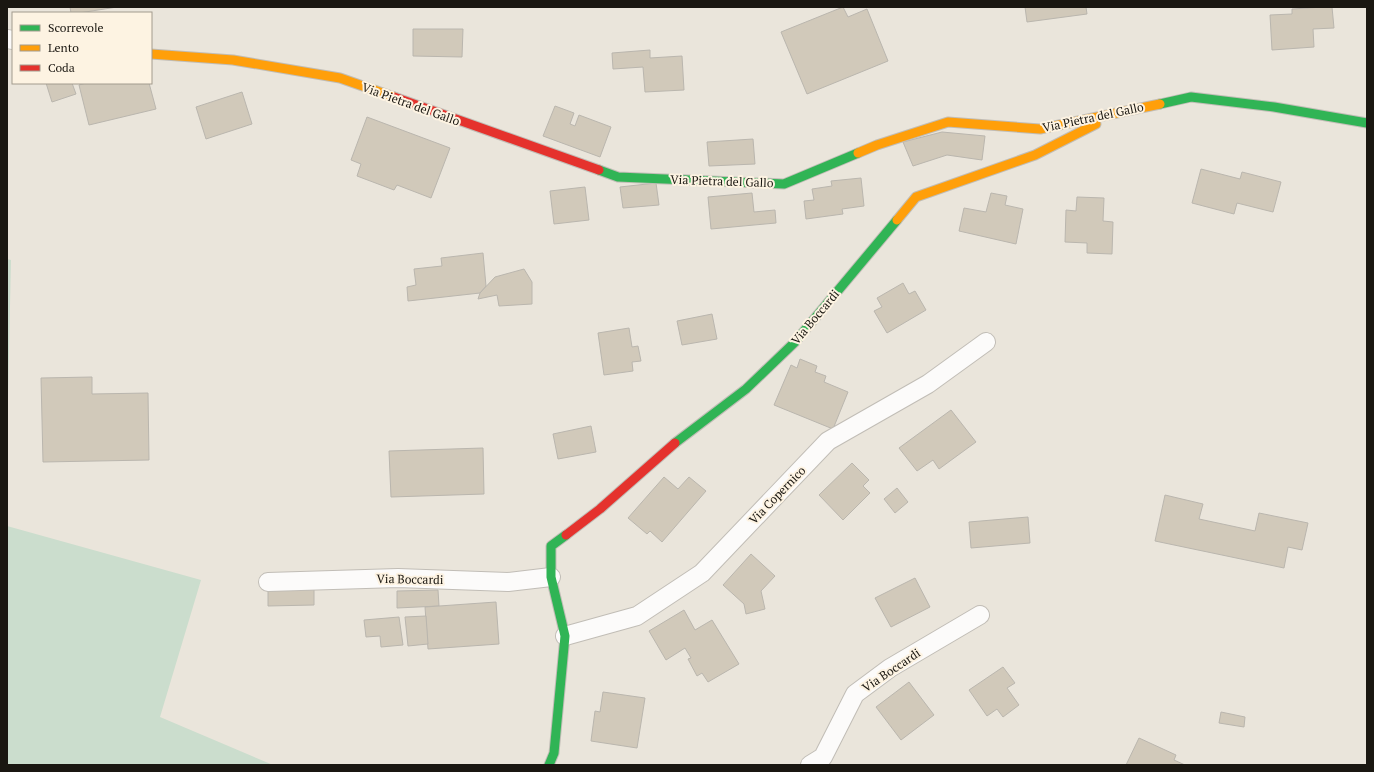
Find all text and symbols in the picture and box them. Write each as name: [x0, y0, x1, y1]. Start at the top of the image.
legend: [12, 12, 152, 84]
text: Scorrevole: [48, 20, 104, 35]
text: Lento: [48, 40, 79, 55]
text: Coda: [48, 60, 75, 75]
street label: Via Pietra del Gallo: [360, 79, 462, 129]
street label: Via Pietra del Gallo: [1041, 99, 1145, 135]
street label: Via Pietra del Gallo: [670, 172, 774, 190]
street label: Via Boccardi: [788, 286, 842, 347]
street label: Via Copernico: [746, 463, 809, 527]
street label: Via Boccardi: [377, 571, 444, 587]
street label: Via Boccardi: [859, 645, 923, 695]

